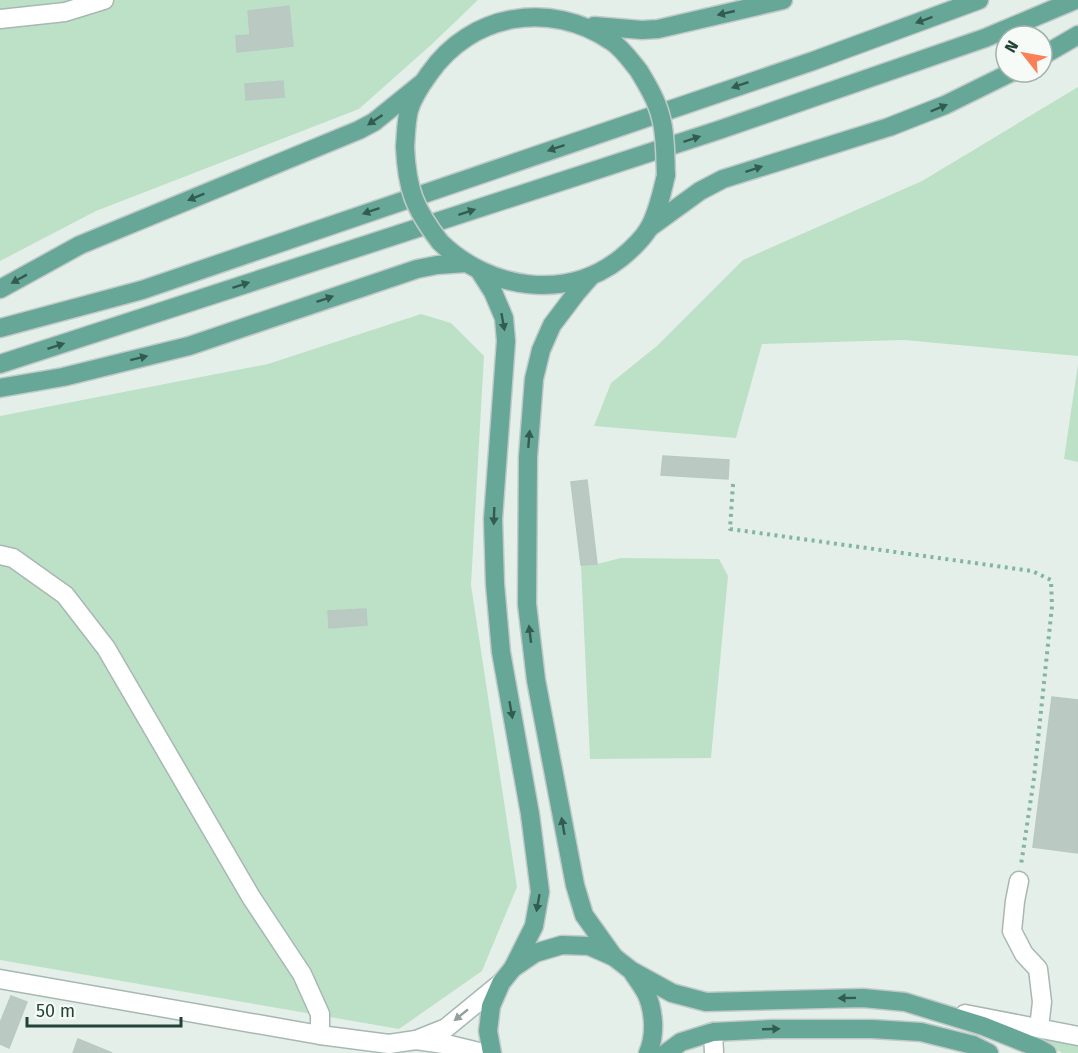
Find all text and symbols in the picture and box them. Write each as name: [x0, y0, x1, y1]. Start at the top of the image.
one-way arrow: [717, 9, 736, 19]
one-way arrow: [915, 16, 933, 26]
north arrow: [994, 24, 1054, 84]
text: N: [1001, 37, 1022, 56]
one-way arrow: [731, 81, 749, 91]
one-way arrow: [930, 102, 948, 112]
one-way arrow: [367, 114, 383, 125]
one-way arrow: [683, 134, 701, 143]
one-way arrow: [547, 144, 565, 153]
one-way arrow: [745, 164, 763, 174]
one-way arrow: [187, 193, 205, 202]
one-way arrow: [362, 207, 380, 217]
one-way arrow: [458, 207, 476, 217]
one-way arrow: [10, 274, 27, 284]
one-way arrow: [232, 280, 250, 290]
one-way arrow: [316, 294, 334, 304]
one-way arrow: [499, 313, 508, 332]
one-way arrow: [47, 340, 65, 350]
one-way arrow: [130, 353, 148, 363]
one-way arrow: [524, 430, 534, 449]
one-way arrow: [489, 507, 499, 526]
one-way arrow: [525, 625, 535, 644]
one-way arrow: [507, 701, 516, 720]
one-way arrow: [558, 817, 567, 836]
one-way arrow: [533, 893, 542, 912]
scale bar: [27, 990, 182, 1028]
one-way arrow: [837, 993, 856, 1003]
text: 50 m: [36, 1000, 75, 1022]
one-way arrow: [453, 1009, 469, 1022]
one-way arrow: [762, 1025, 781, 1034]

